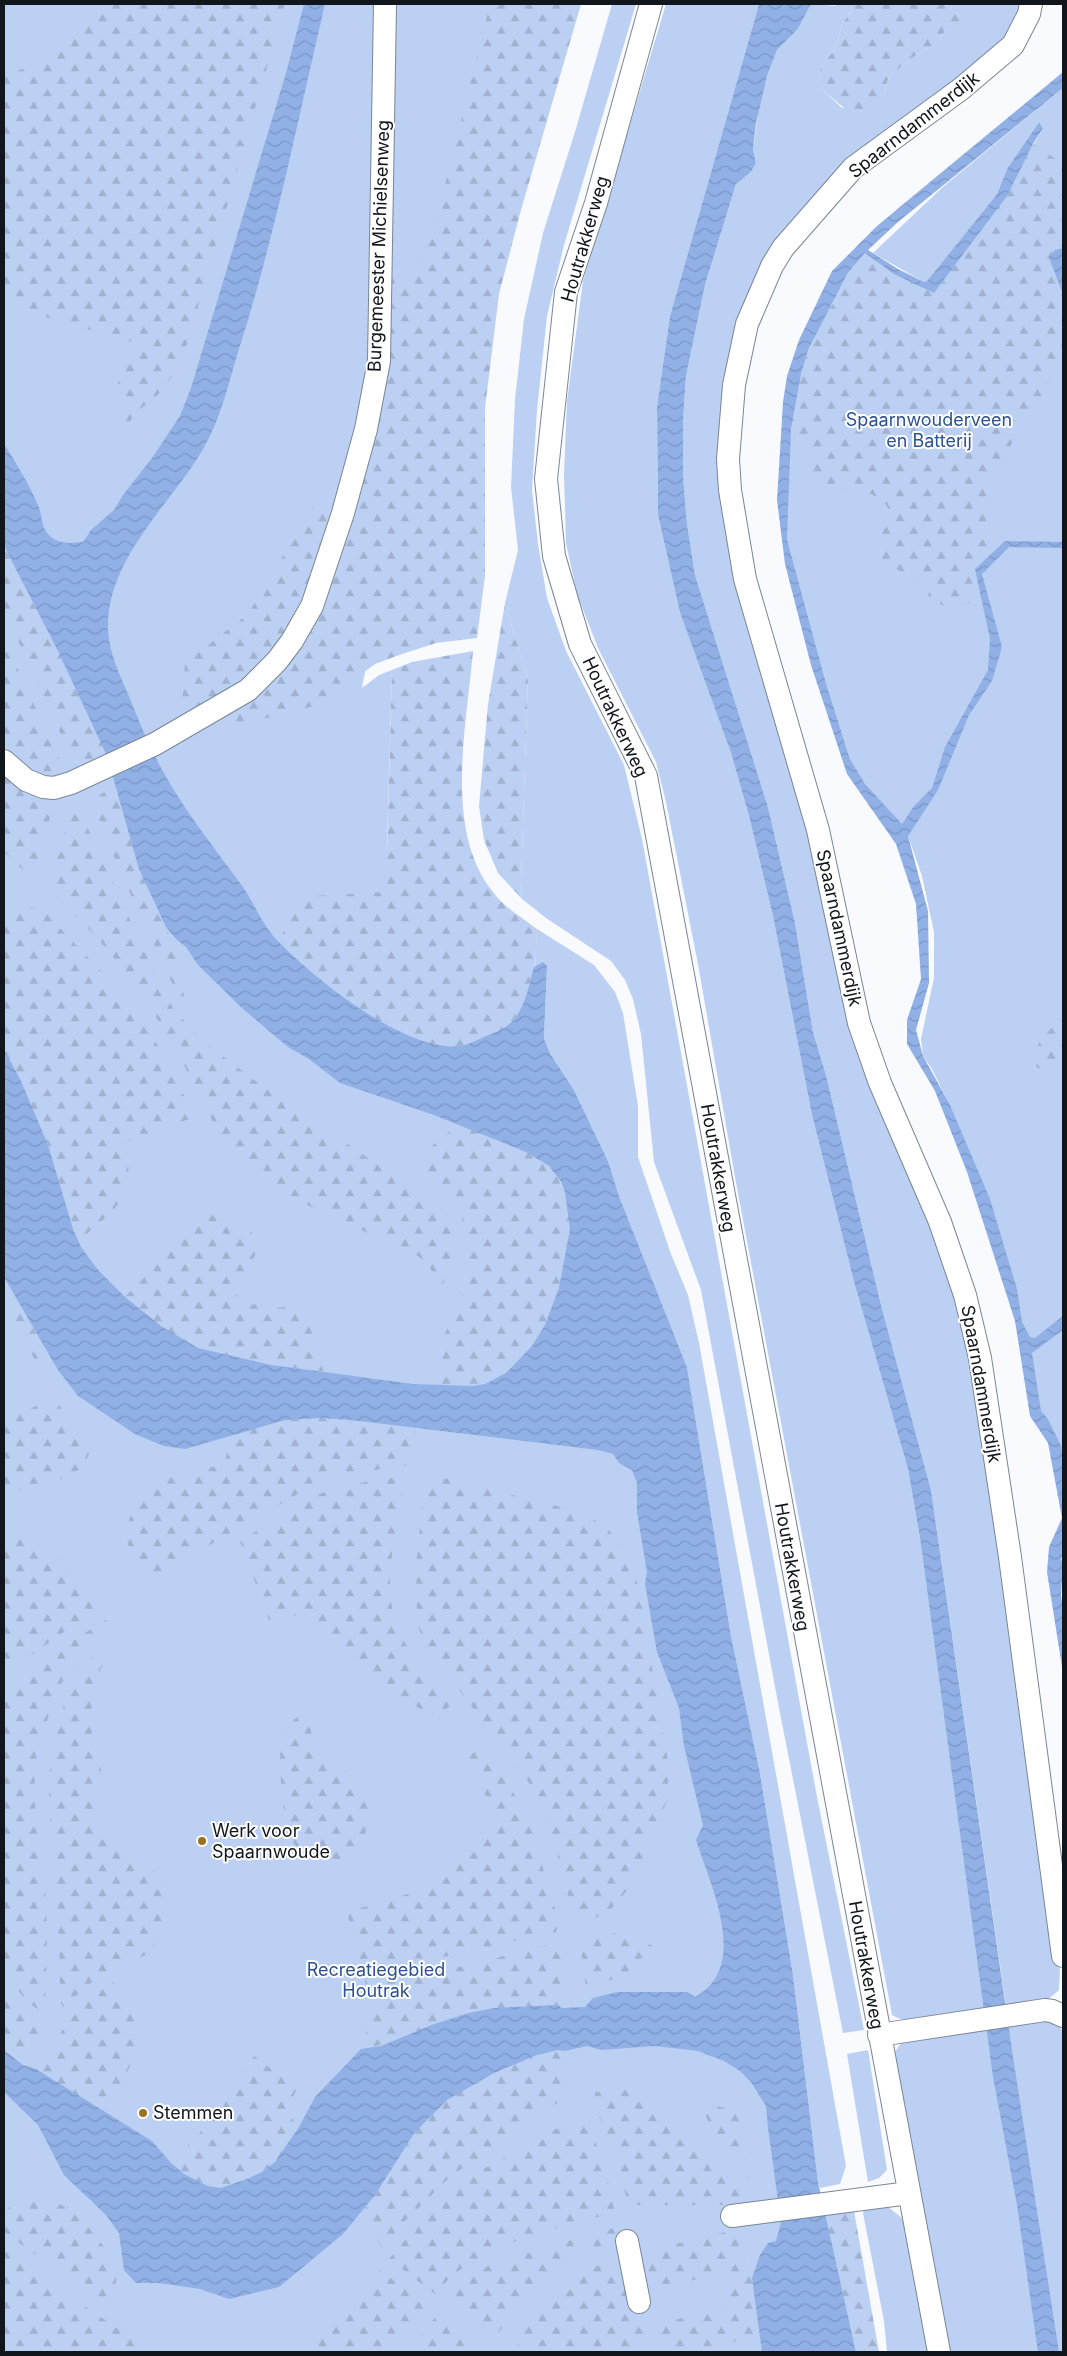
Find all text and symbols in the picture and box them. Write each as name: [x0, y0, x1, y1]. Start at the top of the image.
street label: Spaarndammerdijk: [844, 67, 983, 182]
street label: Burgemeester Michielsenweg: [364, 120, 393, 372]
street label: Houtrakkerweg: [556, 173, 613, 304]
park label: Spaarnwouderveen en Batterij: [846, 409, 1012, 451]
street label: Houtrakkerweg: [578, 653, 653, 780]
street label: Spaarndammerdijk: [813, 847, 866, 1008]
street label: Houtrakkerweg: [697, 1102, 740, 1234]
street label: Spaarndammerdijk: [957, 1303, 1006, 1465]
street label: Houtrakkerweg: [771, 1501, 814, 1633]
place label: Werk voor Spaarnwoude: [212, 1820, 330, 1862]
marker: Werk voor Spaarnwoude: [196, 1835, 208, 1847]
street label: Houtrakkerweg: [845, 1899, 888, 2031]
park label: Recreatiegebied Houtrak: [307, 1959, 445, 2001]
place label: Stemmen: [153, 2102, 233, 2123]
marker: Stemmen: [137, 2107, 149, 2119]

